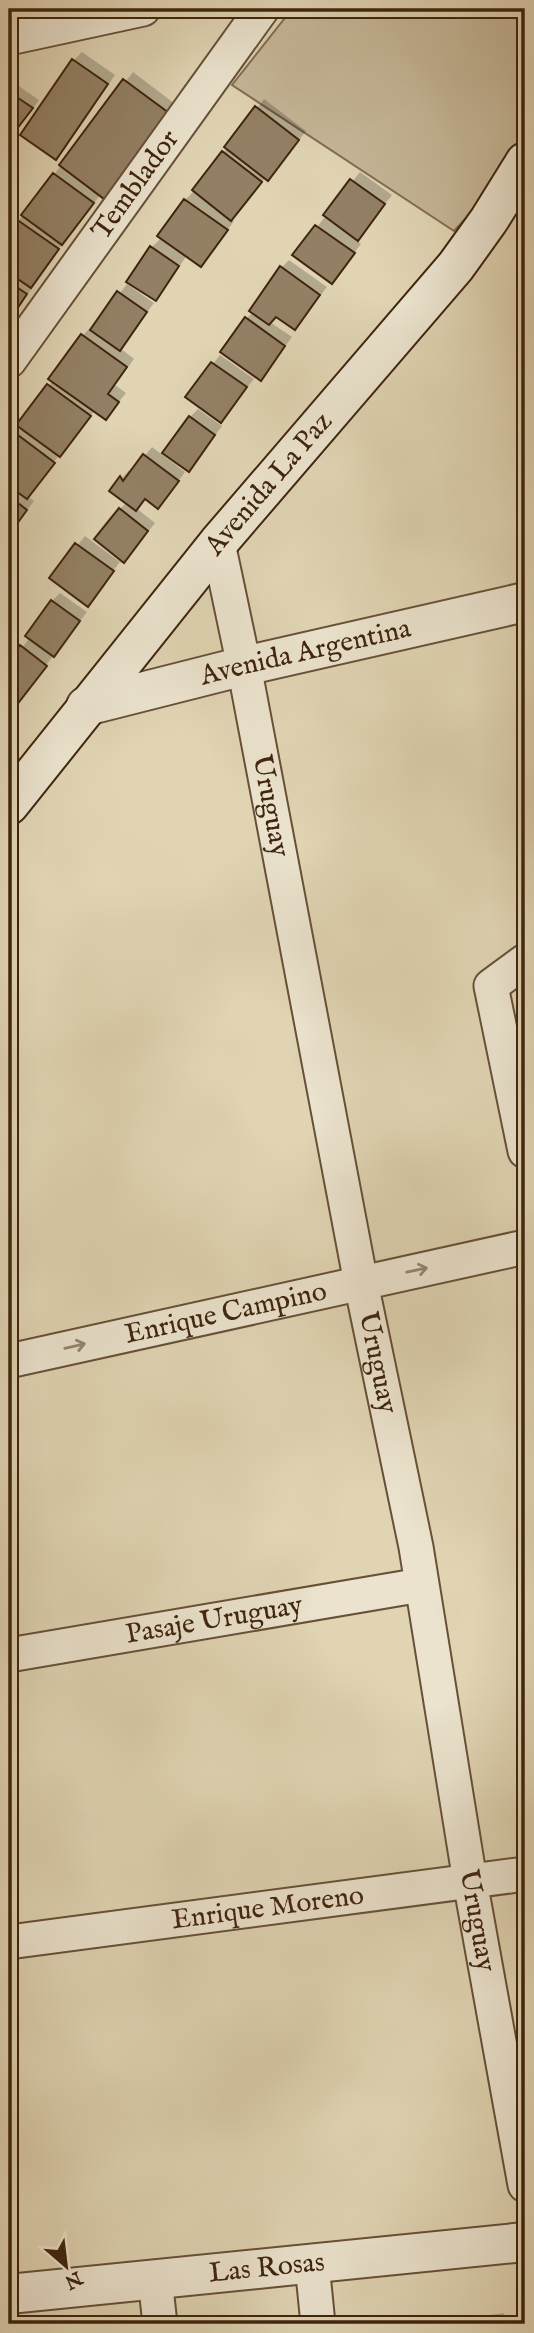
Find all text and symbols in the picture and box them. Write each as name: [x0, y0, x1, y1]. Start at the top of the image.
street label: Temblador: [84, 123, 187, 247]
street label: Avenida La Paz: [197, 405, 340, 563]
street label: Avenida Argentina: [196, 611, 415, 694]
street label: Uruguay: [244, 752, 297, 860]
one-way arrow: [405, 1263, 428, 1277]
street label: Enrique Campino: [122, 1274, 330, 1352]
street label: Uruguay: [350, 1308, 405, 1417]
one-way arrow: [63, 1339, 86, 1353]
street label: Pasaje Uruguay: [123, 1588, 305, 1652]
street label: Uruguay: [451, 1867, 504, 1975]
street label: Enrique Moreno: [170, 1878, 366, 1938]
north arrow: [32, 2232, 102, 2302]
street label: Las Rosas: [207, 2245, 326, 2291]
text: N: [60, 2264, 87, 2294]

